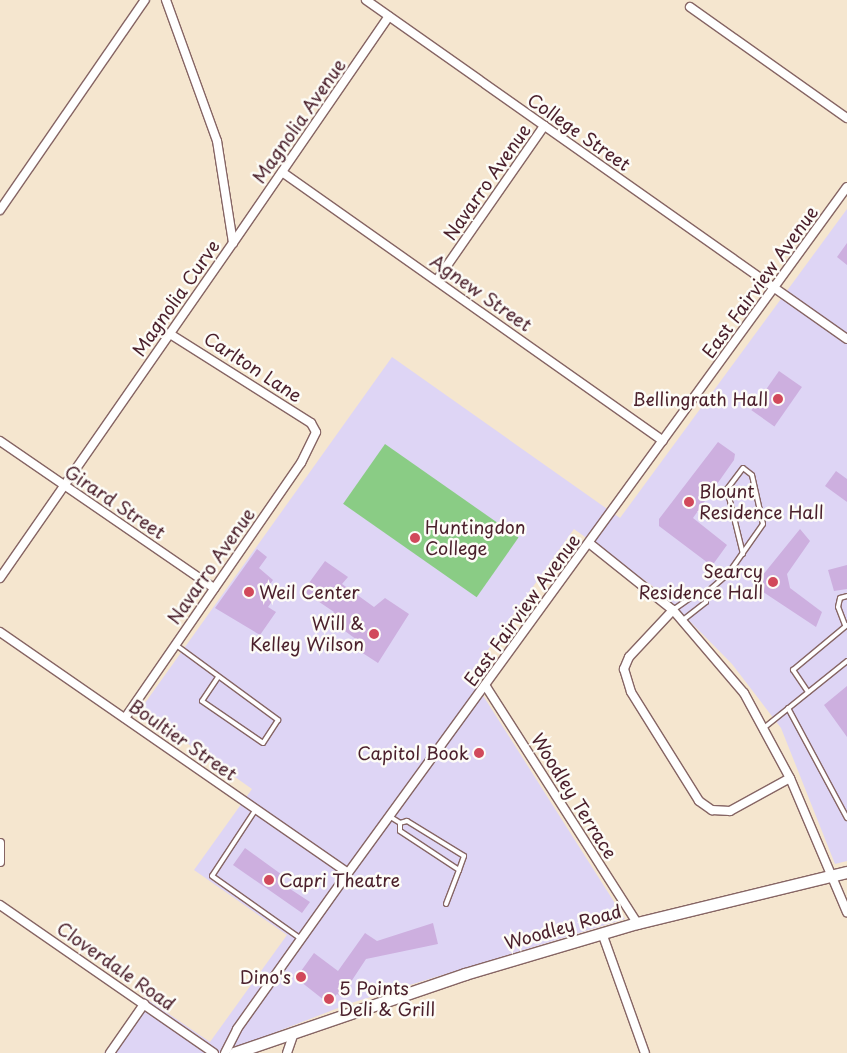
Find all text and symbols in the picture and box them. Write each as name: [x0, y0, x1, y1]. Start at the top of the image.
street label: Magnolia Avenue: [248, 54, 350, 188]
street label: College Street: [523, 88, 635, 176]
street label: Navarro Avenue: [439, 120, 535, 244]
street label: East Fairview Avenue: [697, 202, 823, 362]
street label: Magnolia Curve: [128, 235, 224, 361]
street label: Agnew Street: [426, 250, 536, 336]
street label: Carlton Lane: [200, 327, 306, 407]
place label: Bellingrath Hall: [632, 388, 768, 410]
marker: Bellingrath Hall: [772, 393, 784, 405]
street label: Girard Street: [61, 460, 169, 544]
place label: Blount Residence Hall: [699, 481, 824, 524]
marker: Blount Residence Hall: [683, 496, 695, 508]
street label: Navarro Avenue: [163, 504, 259, 628]
place label: Huntingdon College: [425, 517, 526, 560]
street label: East Fairview Avenue: [459, 530, 585, 690]
marker: Huntingdon College: [409, 532, 421, 544]
place label: Searcy Residence Hall: [638, 561, 763, 604]
marker: Searcy Residence Hall: [767, 576, 779, 588]
place label: Weil Center: [259, 581, 361, 603]
marker: Weil Center: [243, 586, 255, 598]
place label: Will & Kelley Wilson: [249, 613, 364, 656]
marker: Will & Kelley Wilson: [368, 628, 380, 640]
street label: Boultier Street: [125, 695, 241, 785]
street label: Woodley Terrace: [527, 729, 621, 863]
place label: Capitol Book: [357, 742, 469, 764]
marker: Capitol Book: [473, 747, 485, 759]
place label: Capri Theatre: [279, 869, 401, 891]
marker: Capri Theatre: [263, 874, 275, 886]
street label: Woodley Road: [501, 900, 625, 954]
street label: Cloverdale Road: [52, 917, 180, 1015]
place label: Dino's: [240, 966, 291, 988]
marker: Dino's: [295, 971, 307, 983]
place label: 5 Points Deli & Grill: [339, 978, 435, 1021]
marker: 5 Points Deli & Grill: [323, 993, 335, 1005]

